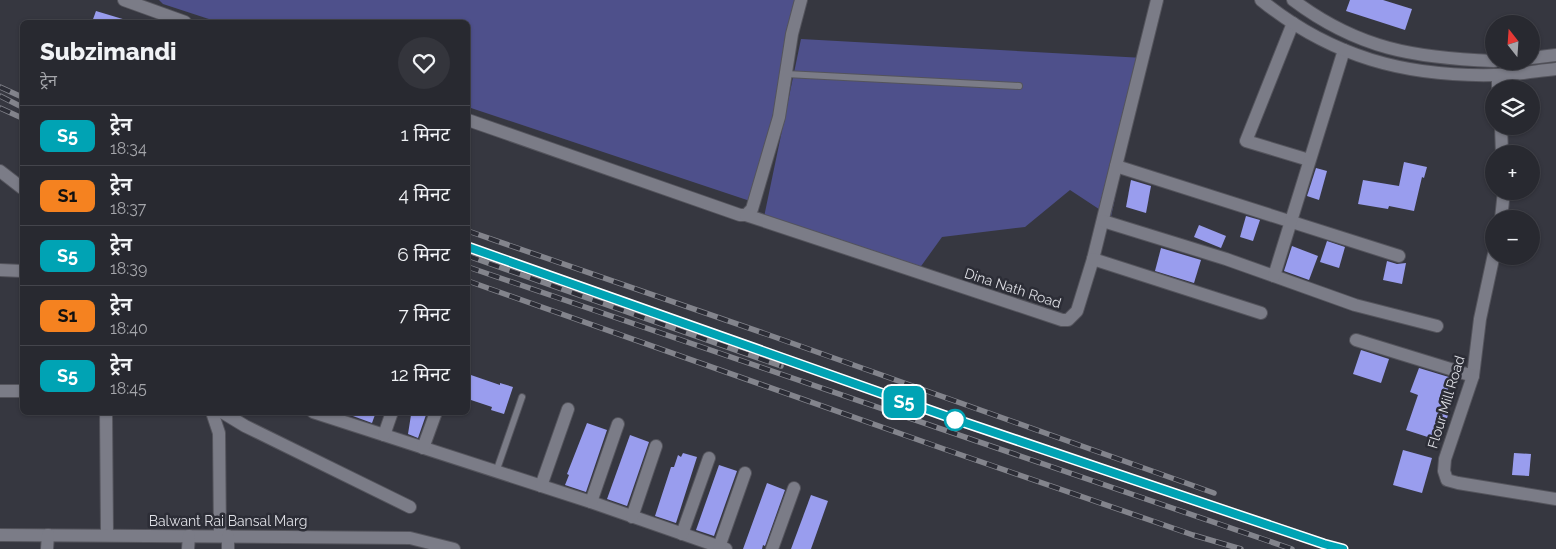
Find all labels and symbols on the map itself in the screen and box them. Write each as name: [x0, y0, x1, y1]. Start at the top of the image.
north arrow: [1485, 15, 1540, 70]
street label: Dina Nath Road: [963, 265, 1063, 311]
street label: Flour Mill Road: [1424, 354, 1468, 450]
line badge: S5: [882, 386, 926, 418]
unlabelled marker: [944, 409, 966, 431]
street label: Balwant Rai Bansal Marg: [149, 513, 307, 529]

